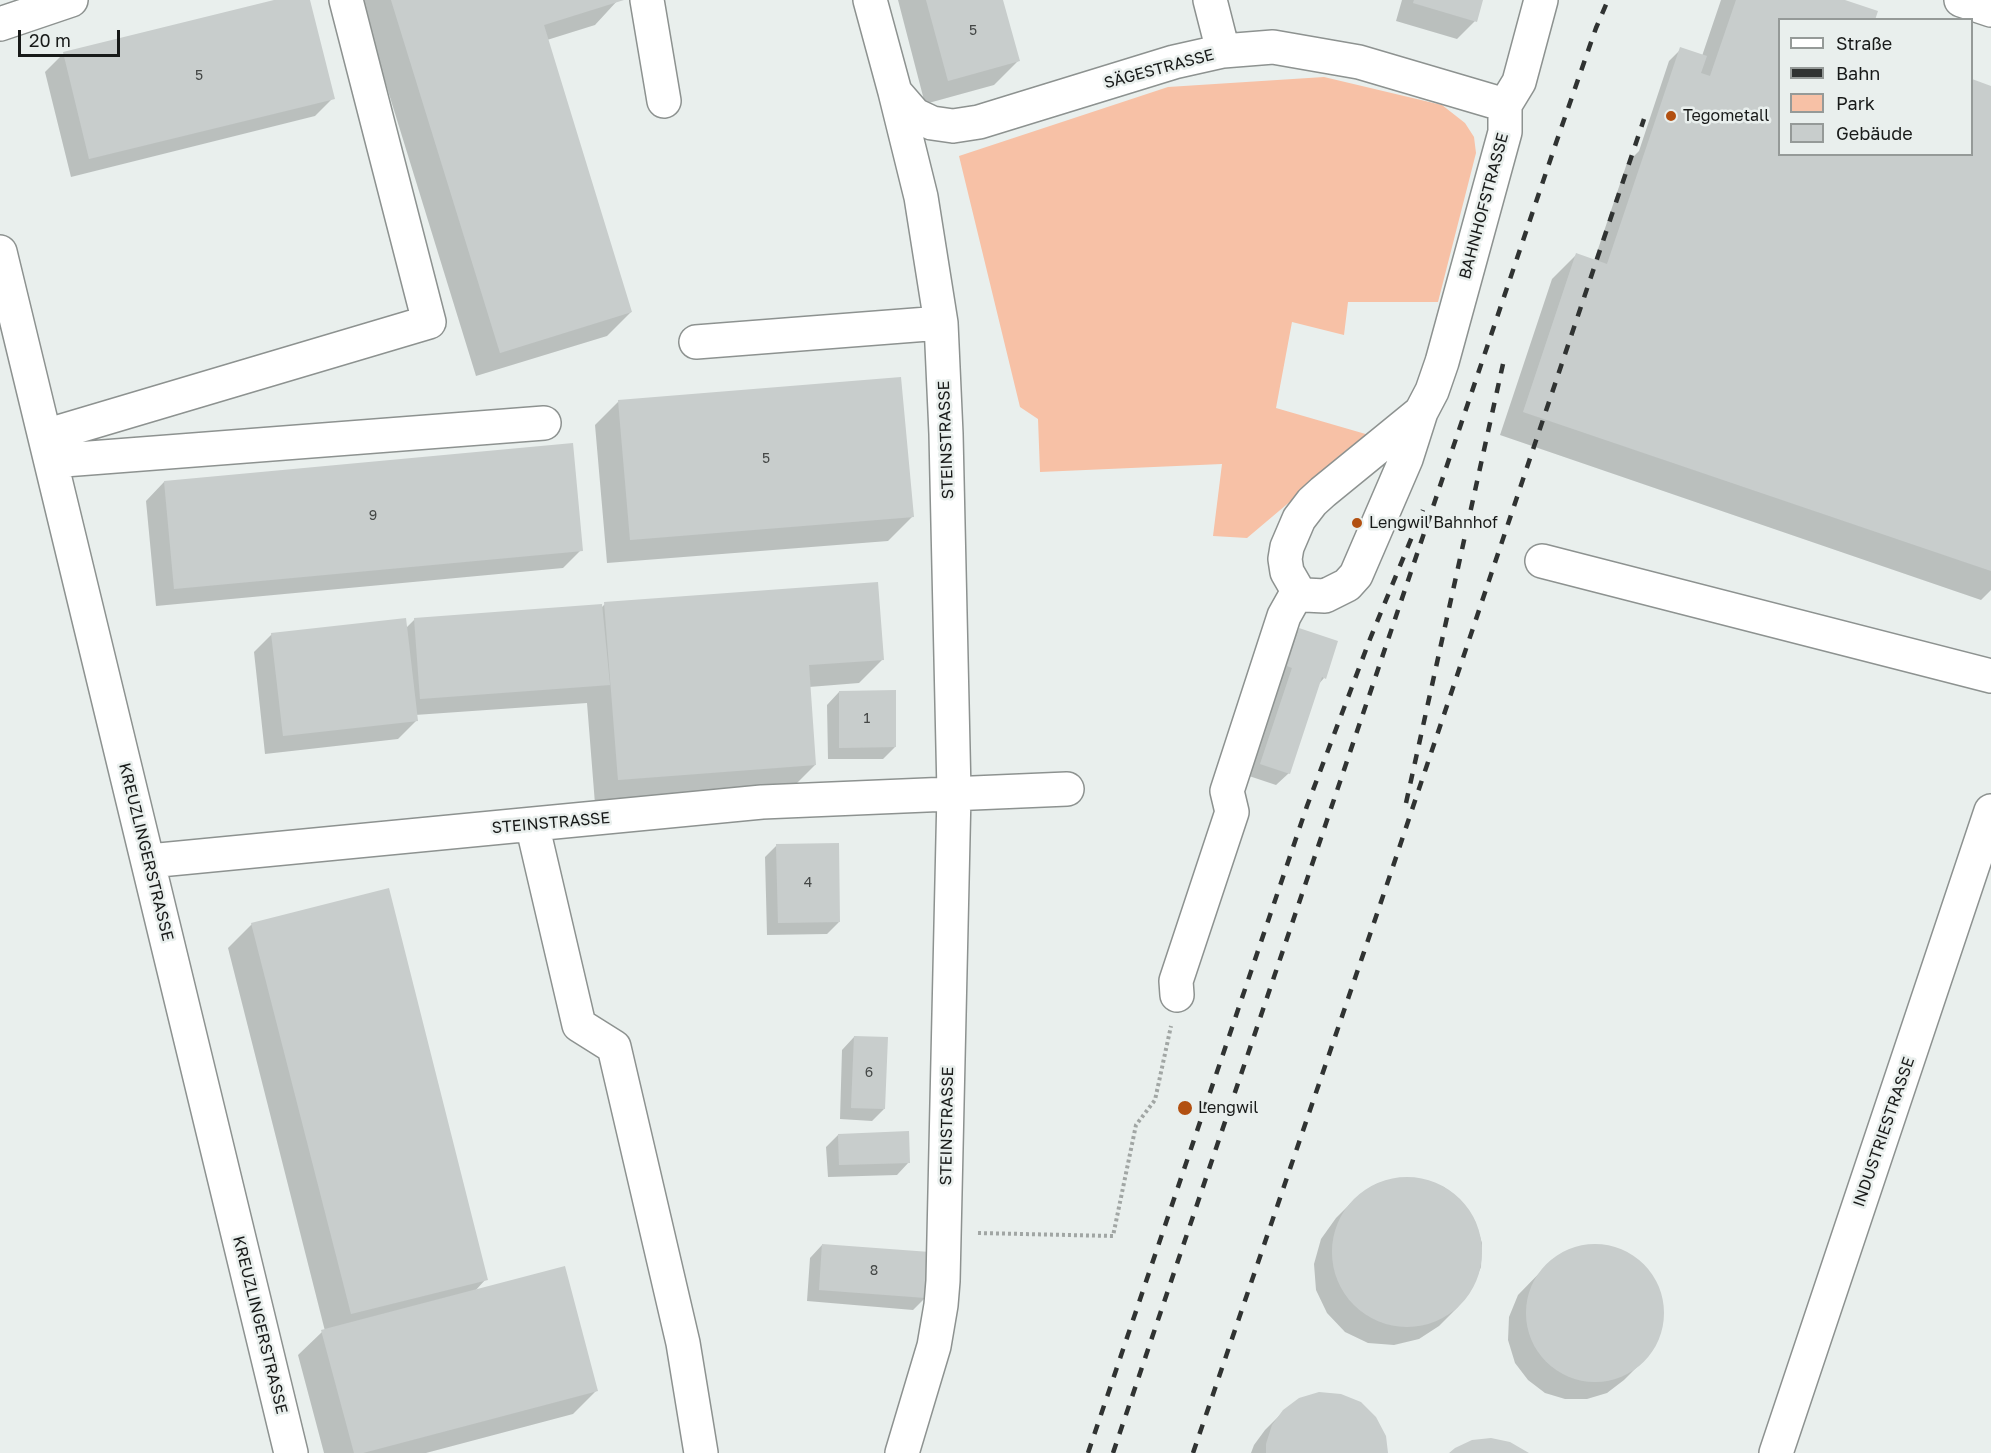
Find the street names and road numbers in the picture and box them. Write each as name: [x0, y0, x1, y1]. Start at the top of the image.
street label: SÄGESTRASSE: [1102, 45, 1216, 93]
street label: BAHNHOFSTRASSE: [1455, 131, 1513, 281]
street label: STEINSTRASSE: [934, 380, 958, 500]
street label: KREUZLINGERSTRASSE: [115, 761, 177, 943]
street label: STEINSTRASSE: [491, 808, 611, 838]
street label: INDUSTRIESTRASSE: [1849, 1054, 1919, 1210]
street label: STEINSTRASSE: [936, 1067, 958, 1185]
street label: KREUZLINGERSTRASSE: [229, 1234, 291, 1416]

